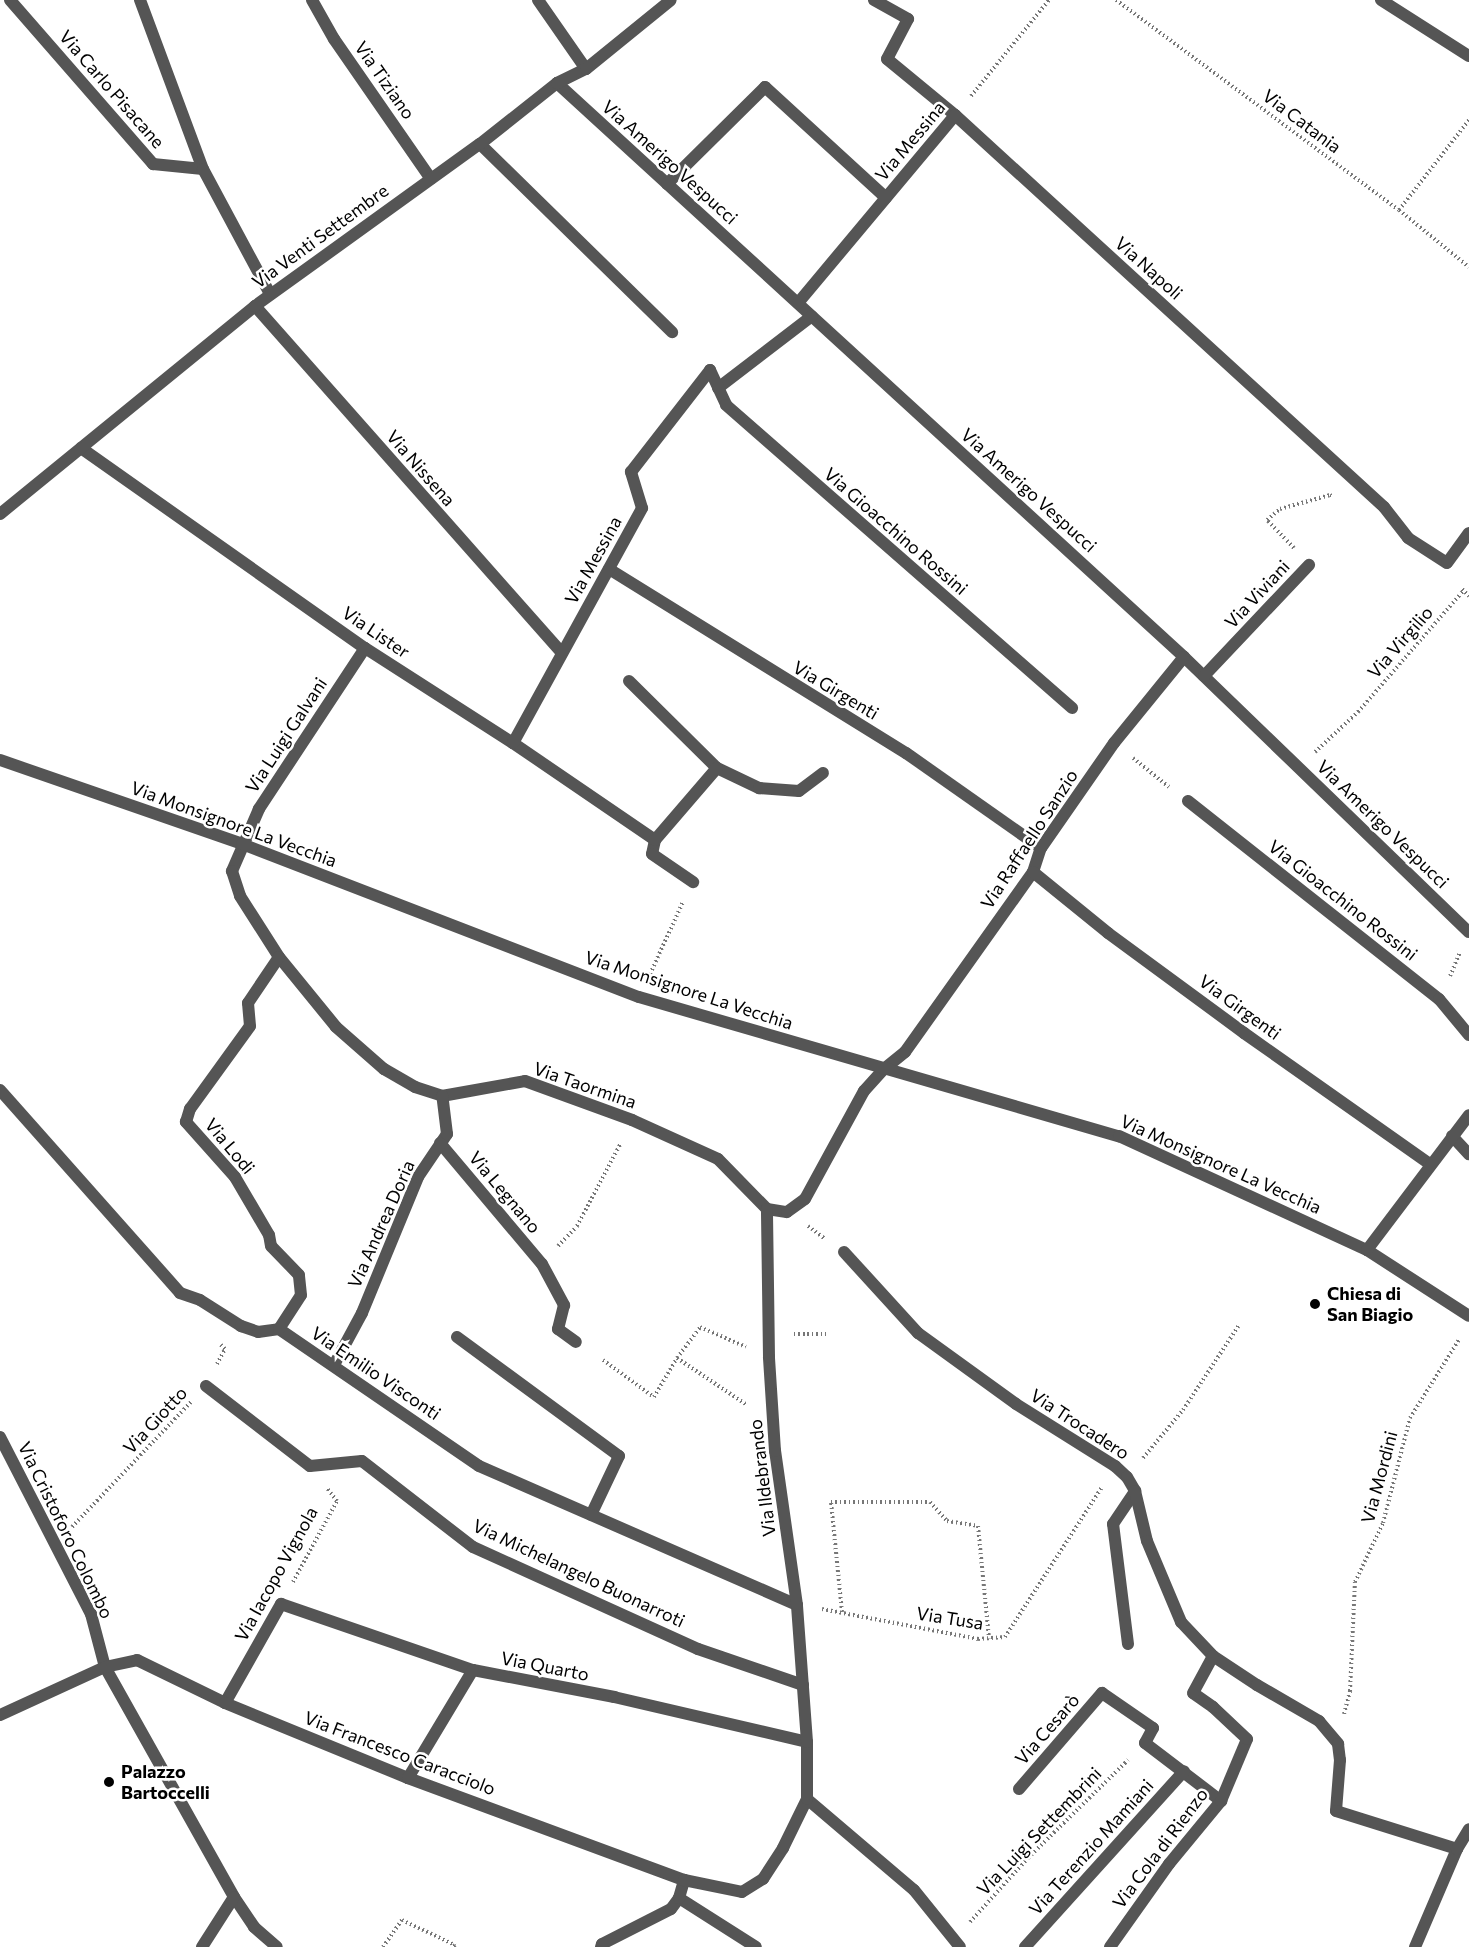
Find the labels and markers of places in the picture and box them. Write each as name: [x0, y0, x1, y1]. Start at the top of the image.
place label: Chiesa di San Biagio: [1327, 1283, 1413, 1326]
marker: Chiesa di San Biagio: [1308, 1297, 1322, 1311]
place label: Palazzo Bartoccelli: [121, 1761, 210, 1804]
marker: Palazzo Bartoccelli: [102, 1775, 116, 1789]

